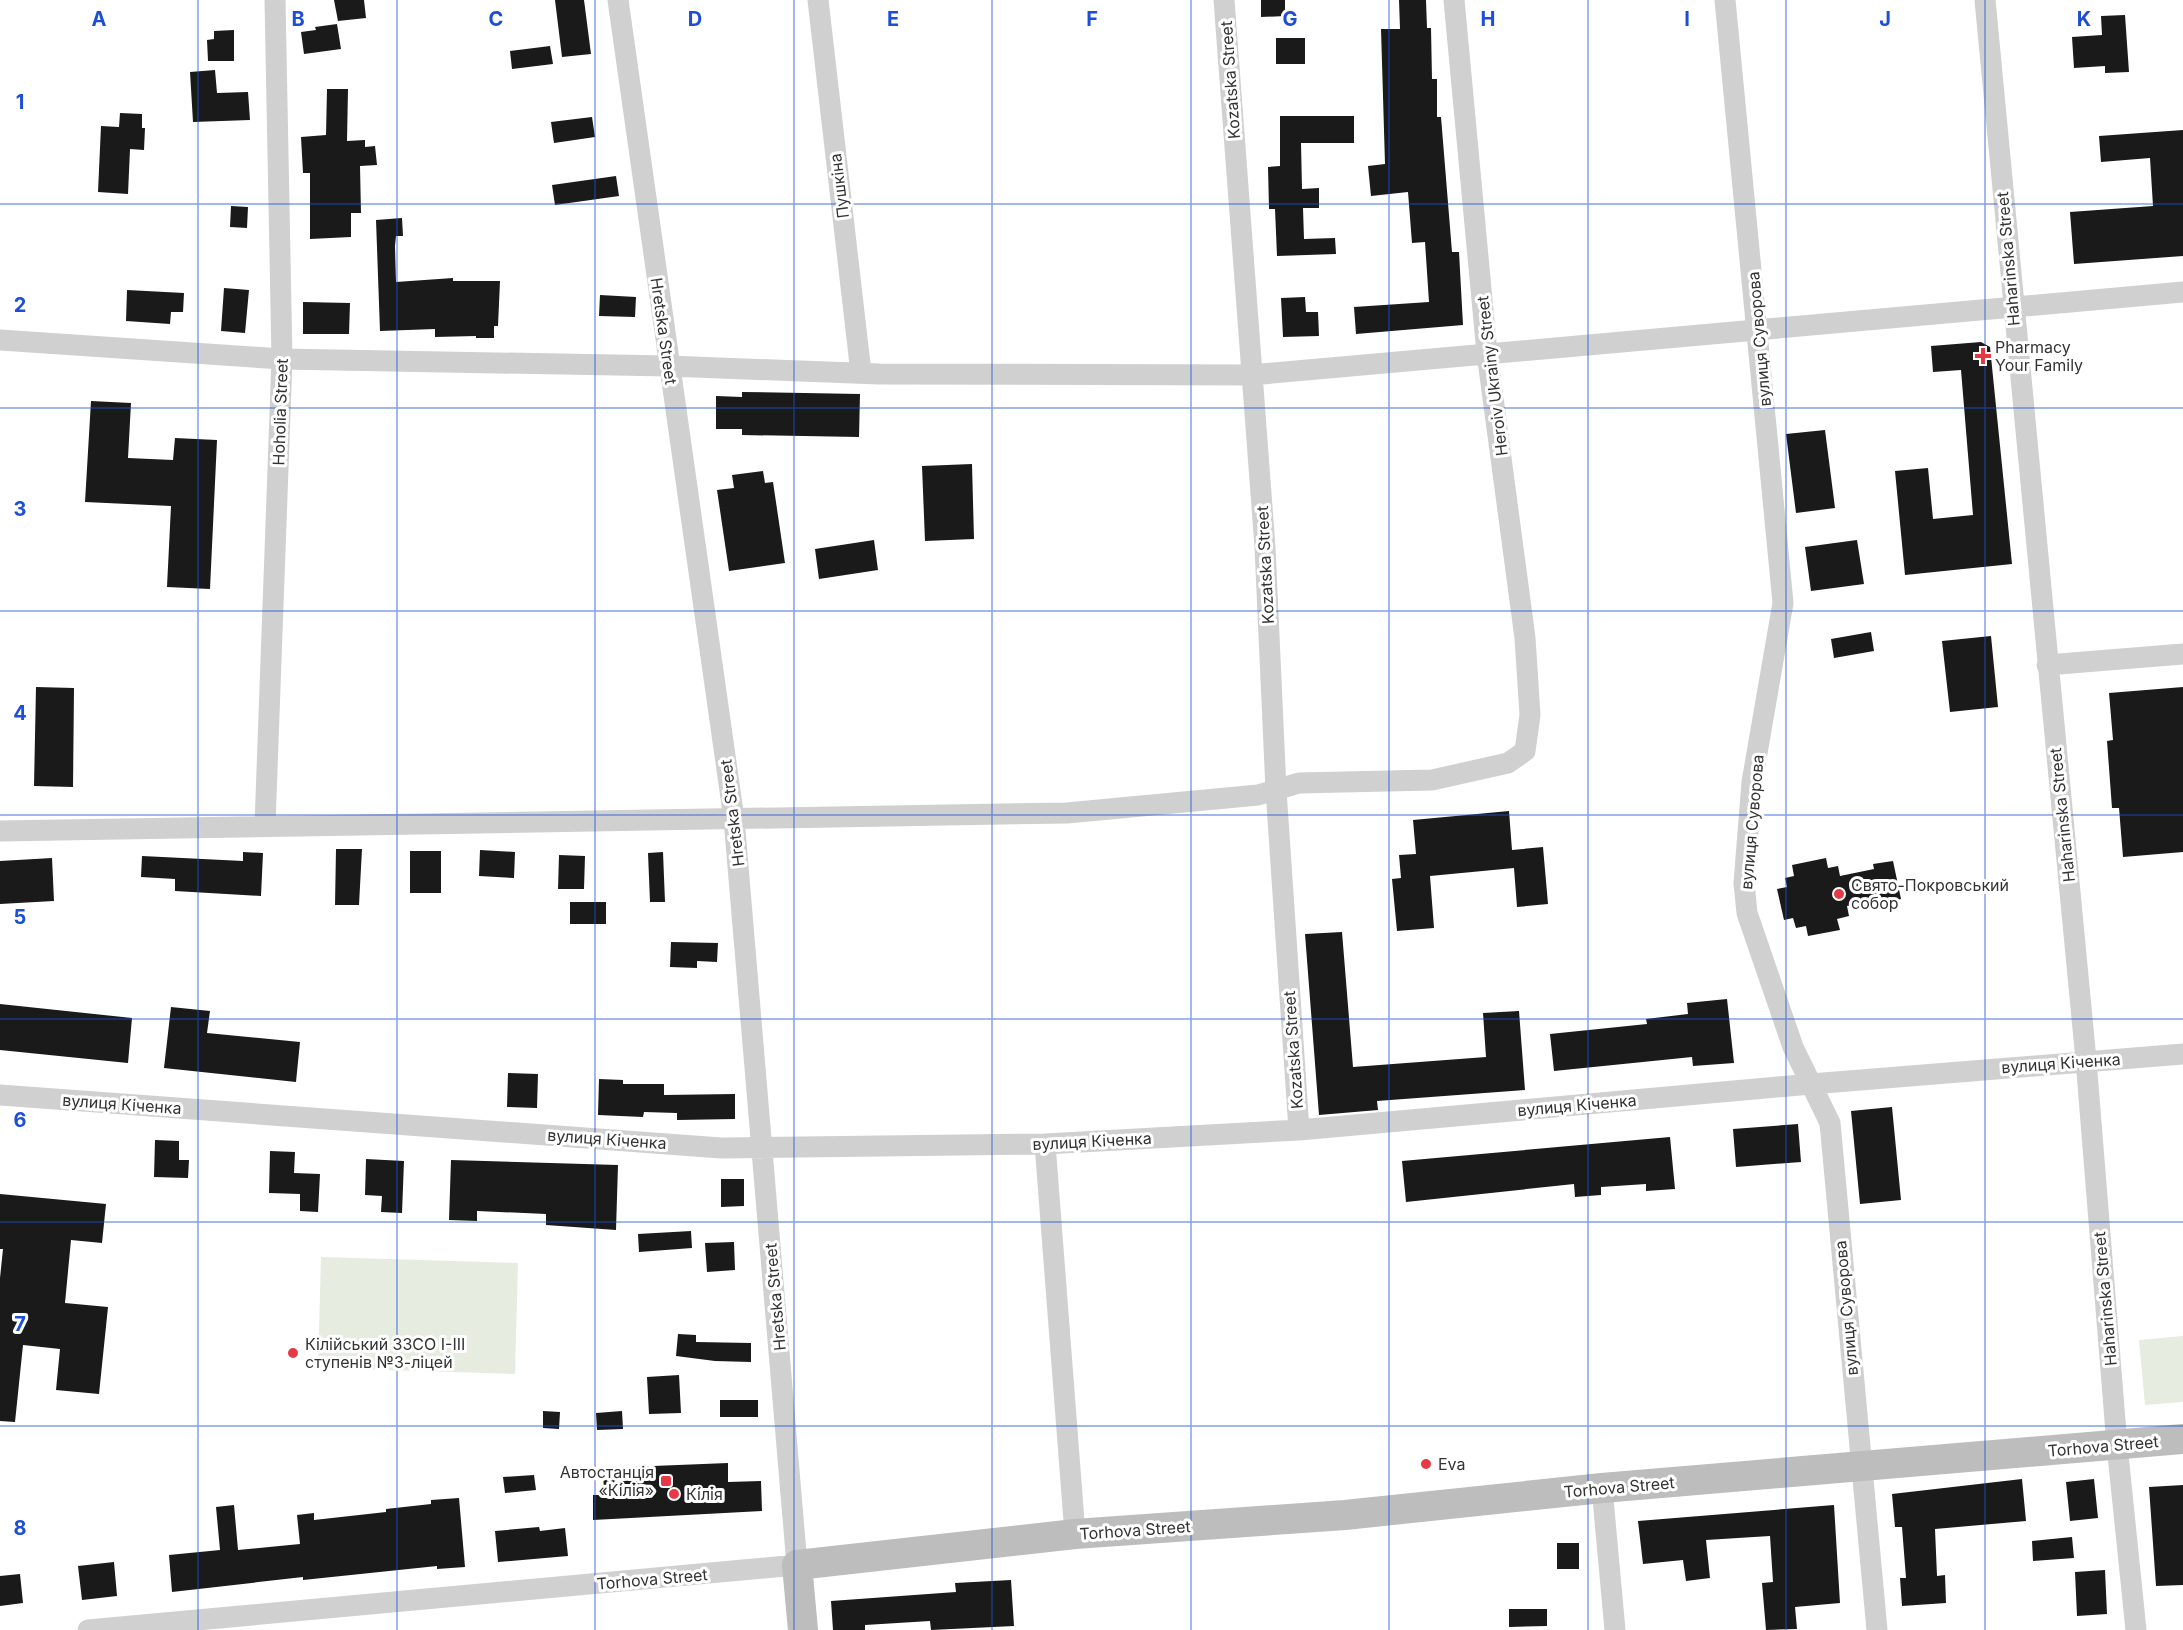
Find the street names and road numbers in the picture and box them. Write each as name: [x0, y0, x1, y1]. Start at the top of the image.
street label: Kozatska Street: [1216, 20, 1244, 140]
street label: Пушкіна: [825, 152, 853, 220]
street label: Haharinska Street: [1992, 191, 2024, 327]
street label: вулиця Суворова: [1743, 271, 1775, 407]
street label: Hretska Street: [647, 276, 681, 386]
street label: Heroiv Ukrainy Street: [1472, 295, 1512, 457]
street label: Hoholia Street: [268, 358, 292, 466]
street label: Kozatska Street: [1252, 505, 1278, 625]
street label: Haharinska Street: [2045, 747, 2079, 883]
street label: вулиця Суворова: [1736, 754, 1768, 890]
street label: Hretska Street: [715, 758, 749, 868]
street label: Kozatska Street: [1279, 990, 1307, 1110]
street label: вулиця Кіченка: [2001, 1049, 2121, 1077]
street label: вулиця Кіченка: [62, 1090, 182, 1118]
street label: вулиця Кіченка: [1517, 1090, 1637, 1120]
street label: вулиця Кіченка: [547, 1125, 667, 1153]
street label: вулиця Кіченка: [1032, 1128, 1152, 1154]
street label: Haharinska Street: [2089, 1231, 2121, 1367]
street label: вулиця Суворова: [1830, 1240, 1862, 1376]
street label: Hretska Street: [760, 1242, 790, 1352]
street label: Torhova Street: [2047, 1431, 2159, 1461]
street label: Torhova Street: [1563, 1472, 1675, 1502]
street label: Torhova Street: [1079, 1516, 1191, 1544]
street label: Torhova Street: [596, 1564, 708, 1594]

